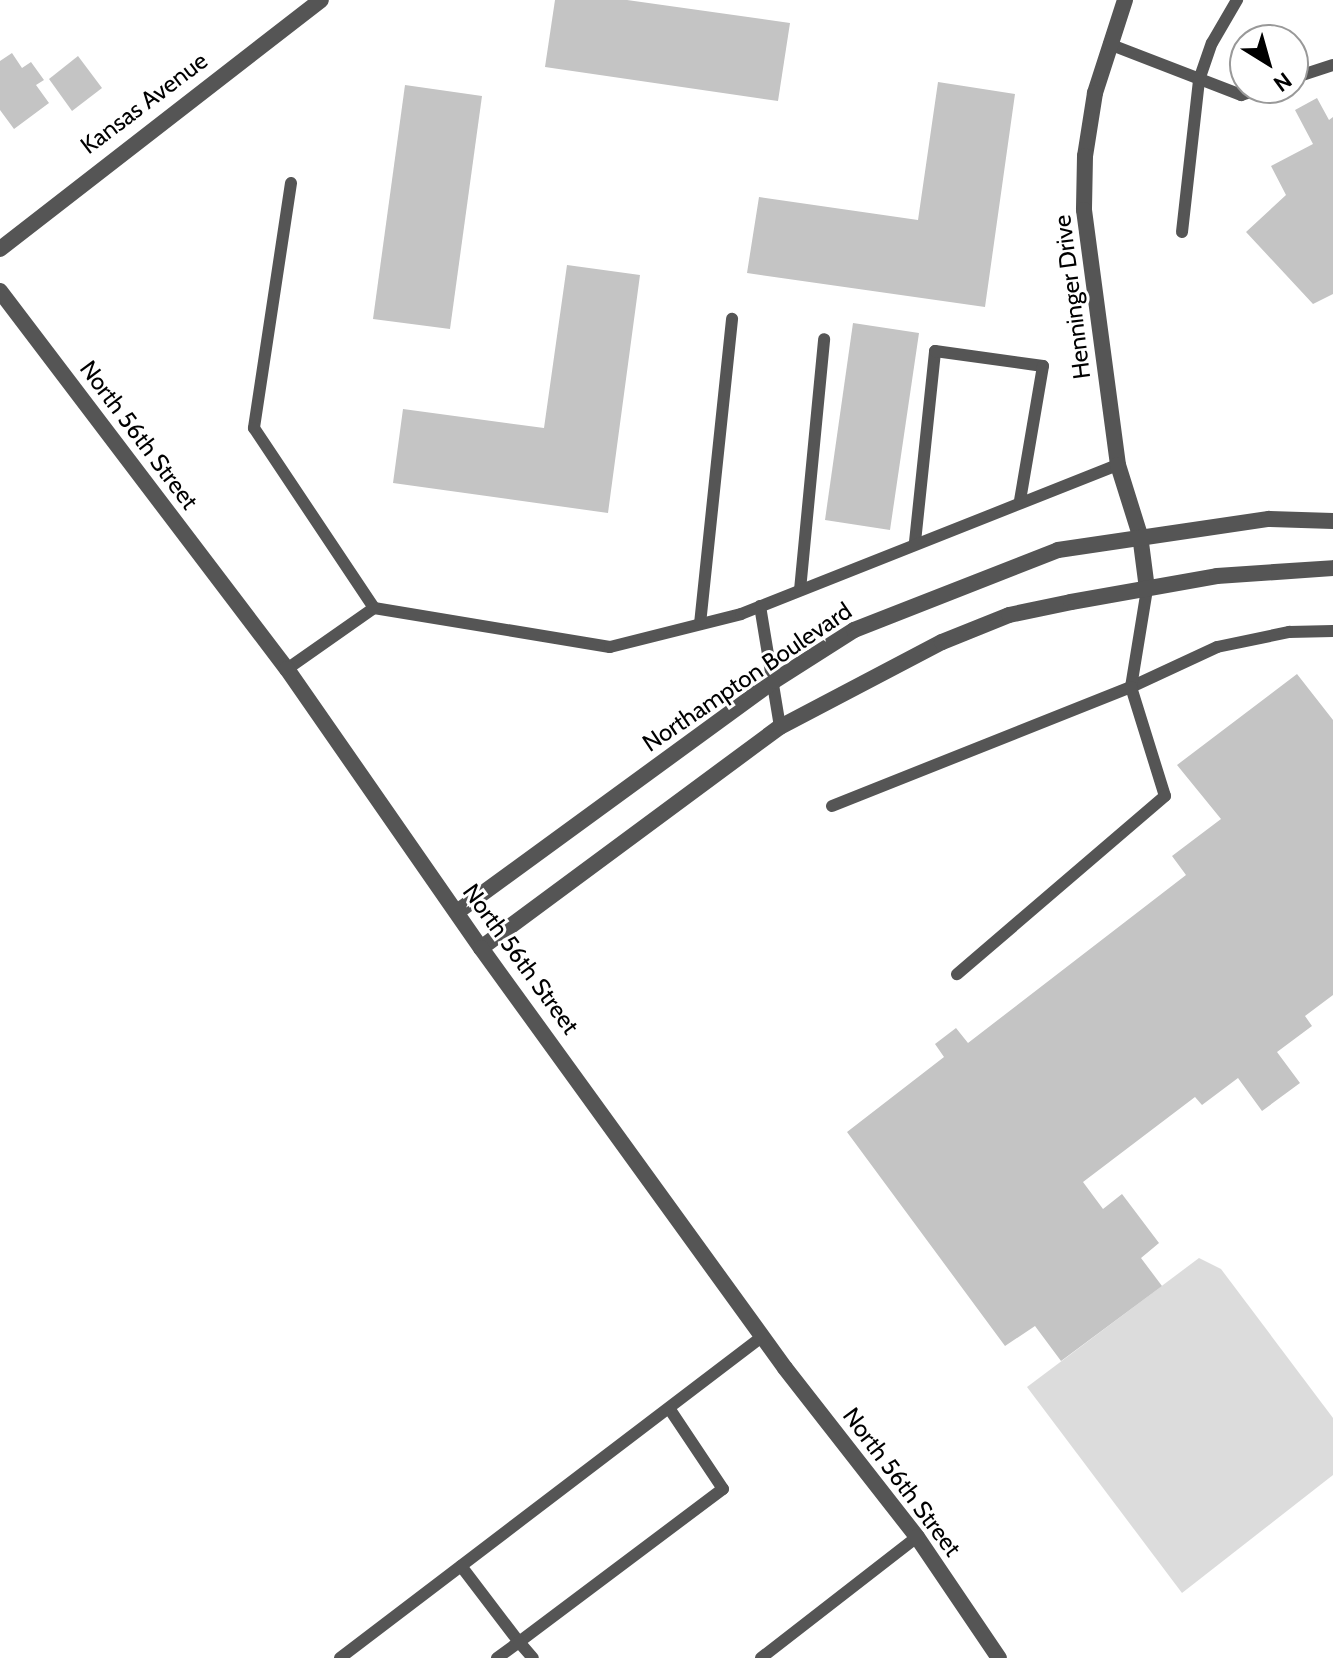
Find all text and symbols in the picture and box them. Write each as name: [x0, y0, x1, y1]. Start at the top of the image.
north arrow: [1229, 24, 1309, 104]
street label: Kansas Avenue: [75, 46, 213, 160]
text: N: [1268, 67, 1297, 97]
street label: Henninger Drive: [1048, 213, 1096, 381]
street label: North 56th Street: [74, 355, 204, 515]
street label: Northampton Boulevard: [637, 596, 857, 758]
street label: North 56th Street: [457, 878, 585, 1040]
street label: North 56th Street: [837, 1402, 967, 1562]

